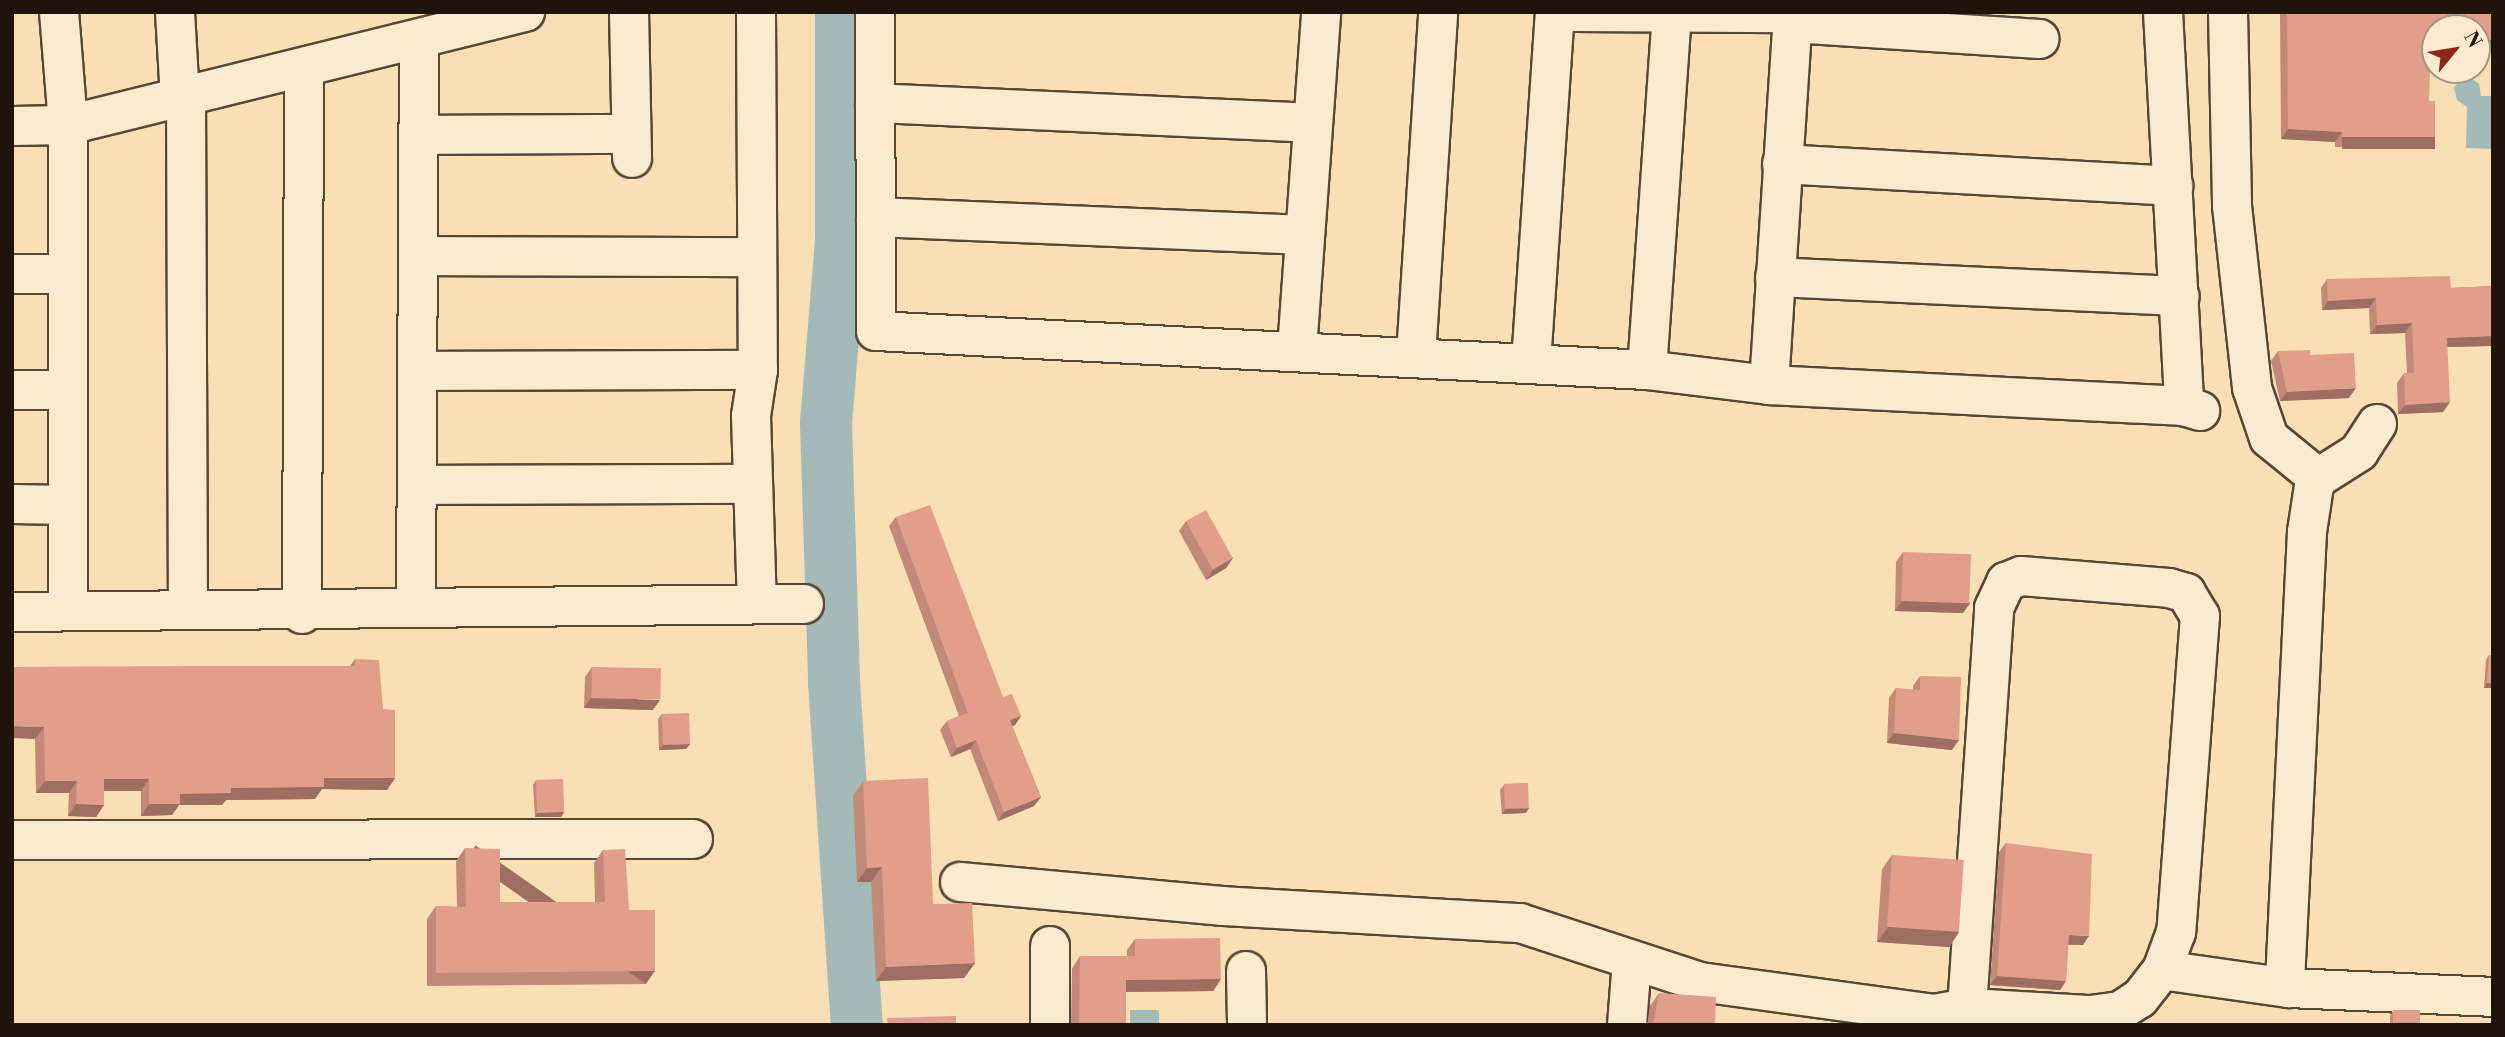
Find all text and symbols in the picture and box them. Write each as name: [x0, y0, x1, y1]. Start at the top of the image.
north arrow: [2421, 14, 2491, 84]
text: N: [2458, 27, 2487, 52]

